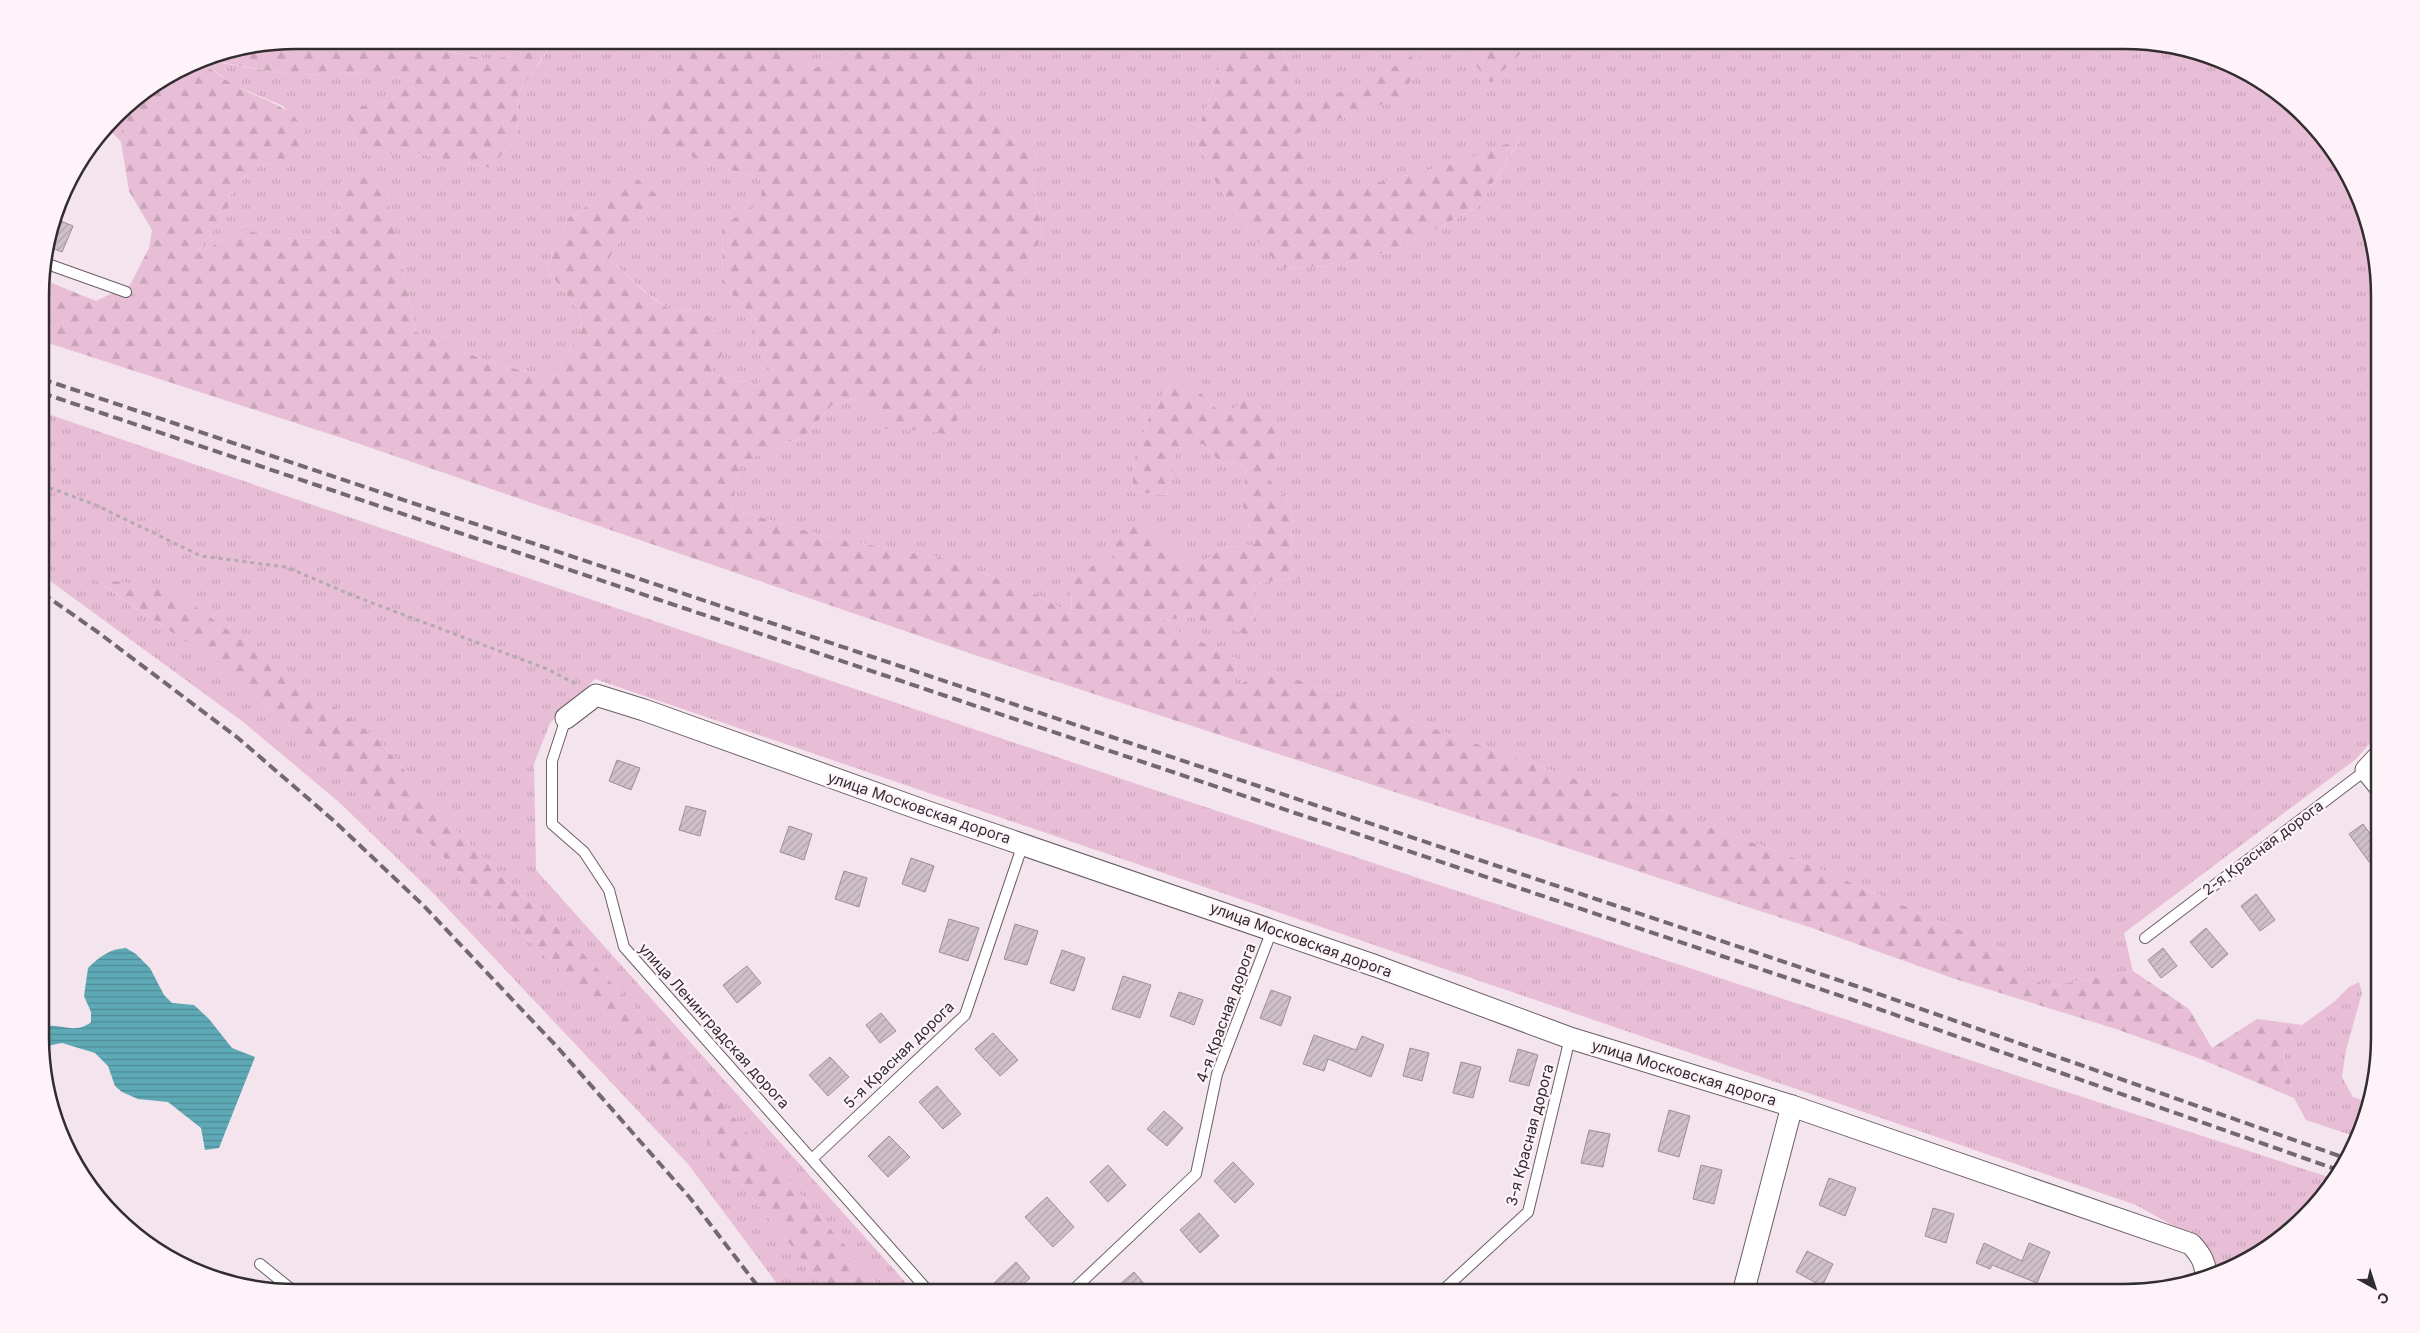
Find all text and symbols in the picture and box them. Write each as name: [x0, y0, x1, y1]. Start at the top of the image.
street label: улица Московская дорога: [825, 767, 1013, 848]
street label: 2-я Красная дорога: [2199, 796, 2327, 899]
street label: улица Московская дорога: [1208, 898, 1395, 981]
street label: улица Ленинградская дорога: [635, 939, 794, 1112]
street label: 4-я Красная дорога: [1191, 941, 1260, 1085]
street label: 5-я Красная дорога: [839, 997, 958, 1112]
street label: улица Московская дорога: [1589, 1035, 1779, 1110]
street label: 3-я Красная дорога: [1501, 1062, 1558, 1208]
north arrow: [2350, 1263, 2400, 1313]
text: С: [2374, 1289, 2393, 1308]

